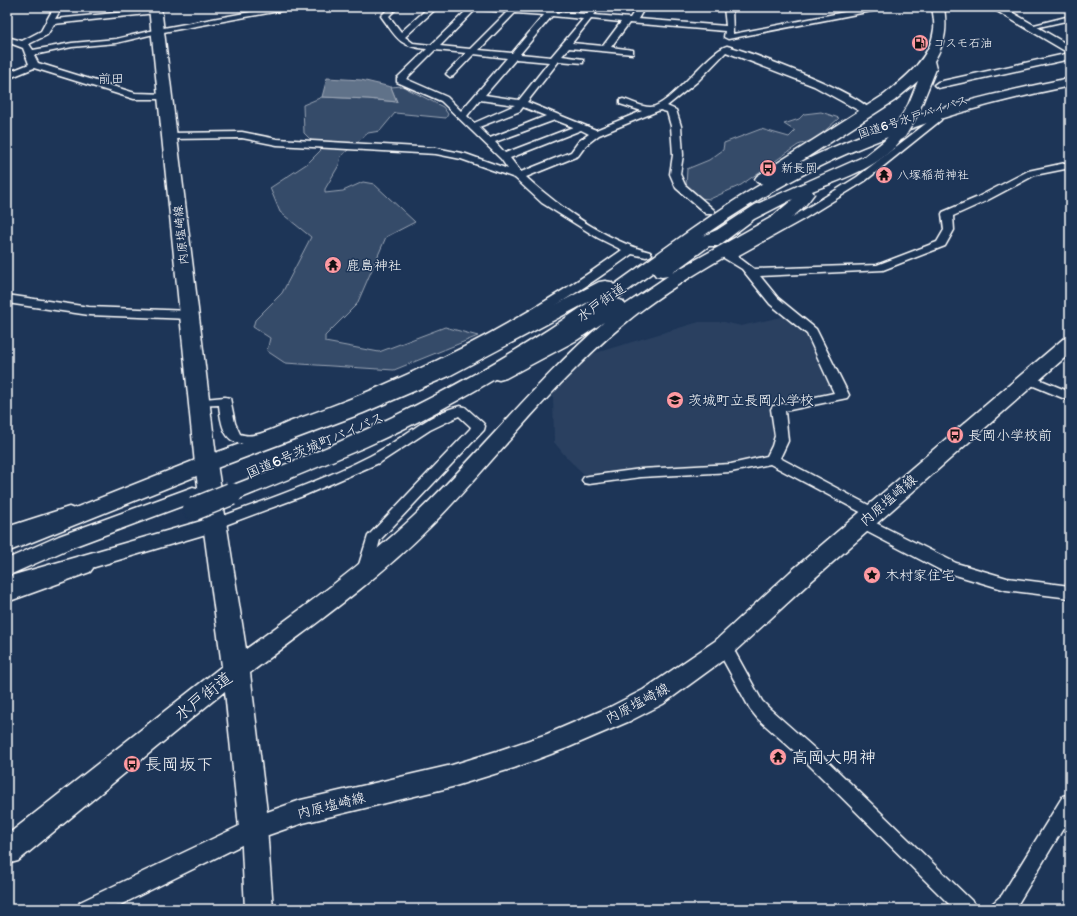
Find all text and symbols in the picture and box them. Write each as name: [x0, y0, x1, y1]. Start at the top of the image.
fuel station icon: コスモ石油: [910, 33, 930, 53]
place label: コスモ石油: [933, 36, 993, 51]
district label: 前田: [98, 71, 124, 87]
street label: 国道6号水戸バイパス: [856, 93, 970, 142]
bus stop icon: 新長岡: [758, 158, 778, 178]
place label: 新長岡: [781, 161, 817, 176]
temple icon: 八塚稲荷神社: [874, 165, 894, 185]
place label: 八塚稲荷神社: [897, 168, 969, 183]
street label: 内原塩崎線: [171, 204, 192, 266]
temple icon: 鹿島神社: [323, 255, 343, 275]
place label: 鹿島神社: [346, 257, 402, 274]
street label: 水戸街道: [573, 279, 629, 325]
school or university icon: 茨城町立長岡小学校: [665, 390, 685, 410]
place label: 茨城町立長岡小学校: [688, 392, 814, 409]
street label: 国道6号茨城町バイパス: [244, 409, 387, 482]
bus stop icon: 長岡小学校前: [945, 425, 965, 445]
place label: 長岡小学校前: [968, 427, 1052, 444]
street label: 内原塩崎線: [856, 471, 920, 530]
place icon: 木村家住宅: [862, 565, 882, 585]
place label: 木村家住宅: [885, 567, 955, 584]
street label: 水戸街道: [171, 668, 237, 726]
street label: 内原塩崎線: [602, 680, 672, 727]
temple icon: 高岡大明神: [768, 747, 788, 767]
place label: 高岡大明神: [791, 748, 876, 768]
bus stop icon: 長岡坂下: [122, 754, 142, 774]
place label: 長岡坂下: [145, 755, 213, 775]
street label: 内原塩崎線: [295, 789, 367, 822]

